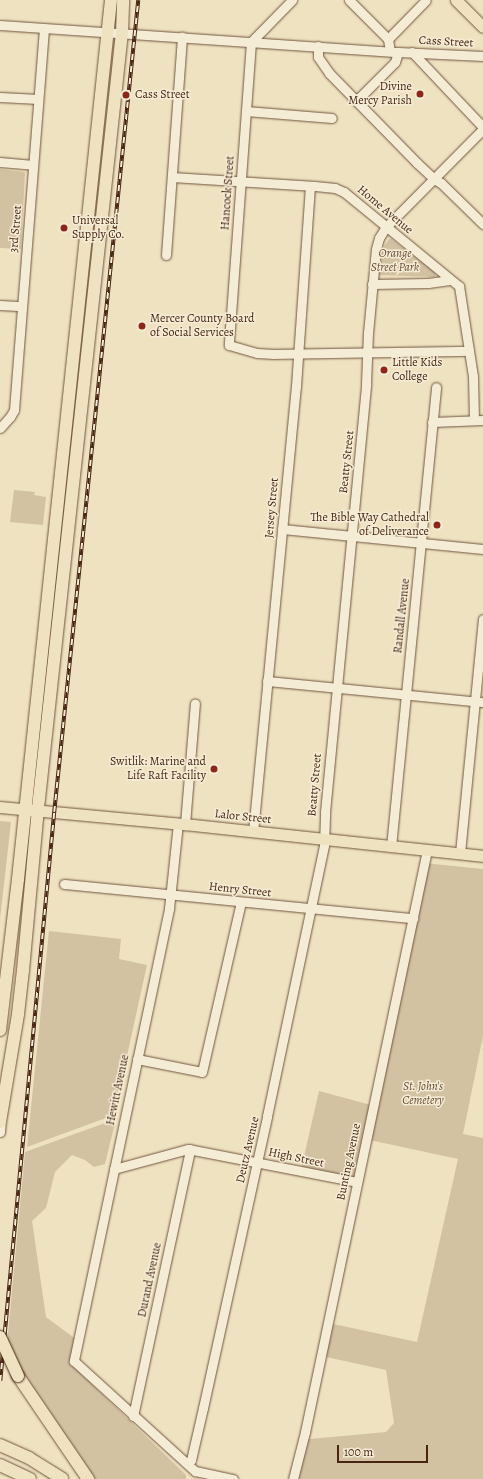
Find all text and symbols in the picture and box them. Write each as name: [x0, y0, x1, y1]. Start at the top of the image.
street label: Cass Street: [418, 33, 474, 51]
place label: Divine Mercy Parish: [348, 80, 412, 108]
place label: Cass Street: [135, 88, 190, 102]
marker: Cass Street: [120, 89, 132, 101]
marker: Divine Mercy Parish: [415, 89, 425, 99]
street label: Hancock Street: [218, 155, 238, 231]
street label: Home Avenue: [354, 183, 416, 237]
street label: 3rd Street: [7, 205, 25, 253]
place label: Universal Supply Co.: [72, 214, 125, 242]
marker: Universal Supply Co.: [59, 223, 69, 233]
park label: Orange Street Park: [371, 247, 419, 275]
place label: Mercer County Board of Social Services: [150, 312, 255, 340]
marker: Mercer County Board of Social Services: [137, 321, 147, 331]
place label: Little Kids College: [392, 356, 442, 384]
marker: Little Kids College: [379, 365, 389, 375]
street label: Beatty Street: [337, 430, 357, 494]
street label: Jersey Street: [262, 477, 282, 539]
place label: The Bible Way Cathedral of Deliverance: [311, 511, 429, 539]
marker: The Bible Way Cathedral of Deliverance: [432, 520, 442, 530]
street label: Randall Avenue: [391, 578, 413, 654]
street label: Beatty Street: [305, 753, 325, 817]
place label: Switlik: Marine and Life Raft Facility: [110, 755, 206, 783]
marker: Switlik: Marine and Life Raft Facility: [209, 764, 219, 774]
street label: Lalor Street: [214, 807, 272, 827]
street label: Henry Street: [208, 880, 272, 900]
street label: Hewitt Avenue: [103, 1053, 133, 1127]
park label: St. John's Cemetery: [402, 1080, 444, 1108]
street label: Deutz Avenue: [233, 1115, 263, 1185]
street label: Bunting Avenue: [334, 1122, 364, 1202]
street label: High Street: [267, 1145, 325, 1171]
street label: Durand Avenue: [135, 1241, 165, 1319]
scale bar: [339, 1437, 430, 1463]
text: 100 m: [344, 1444, 373, 1460]

